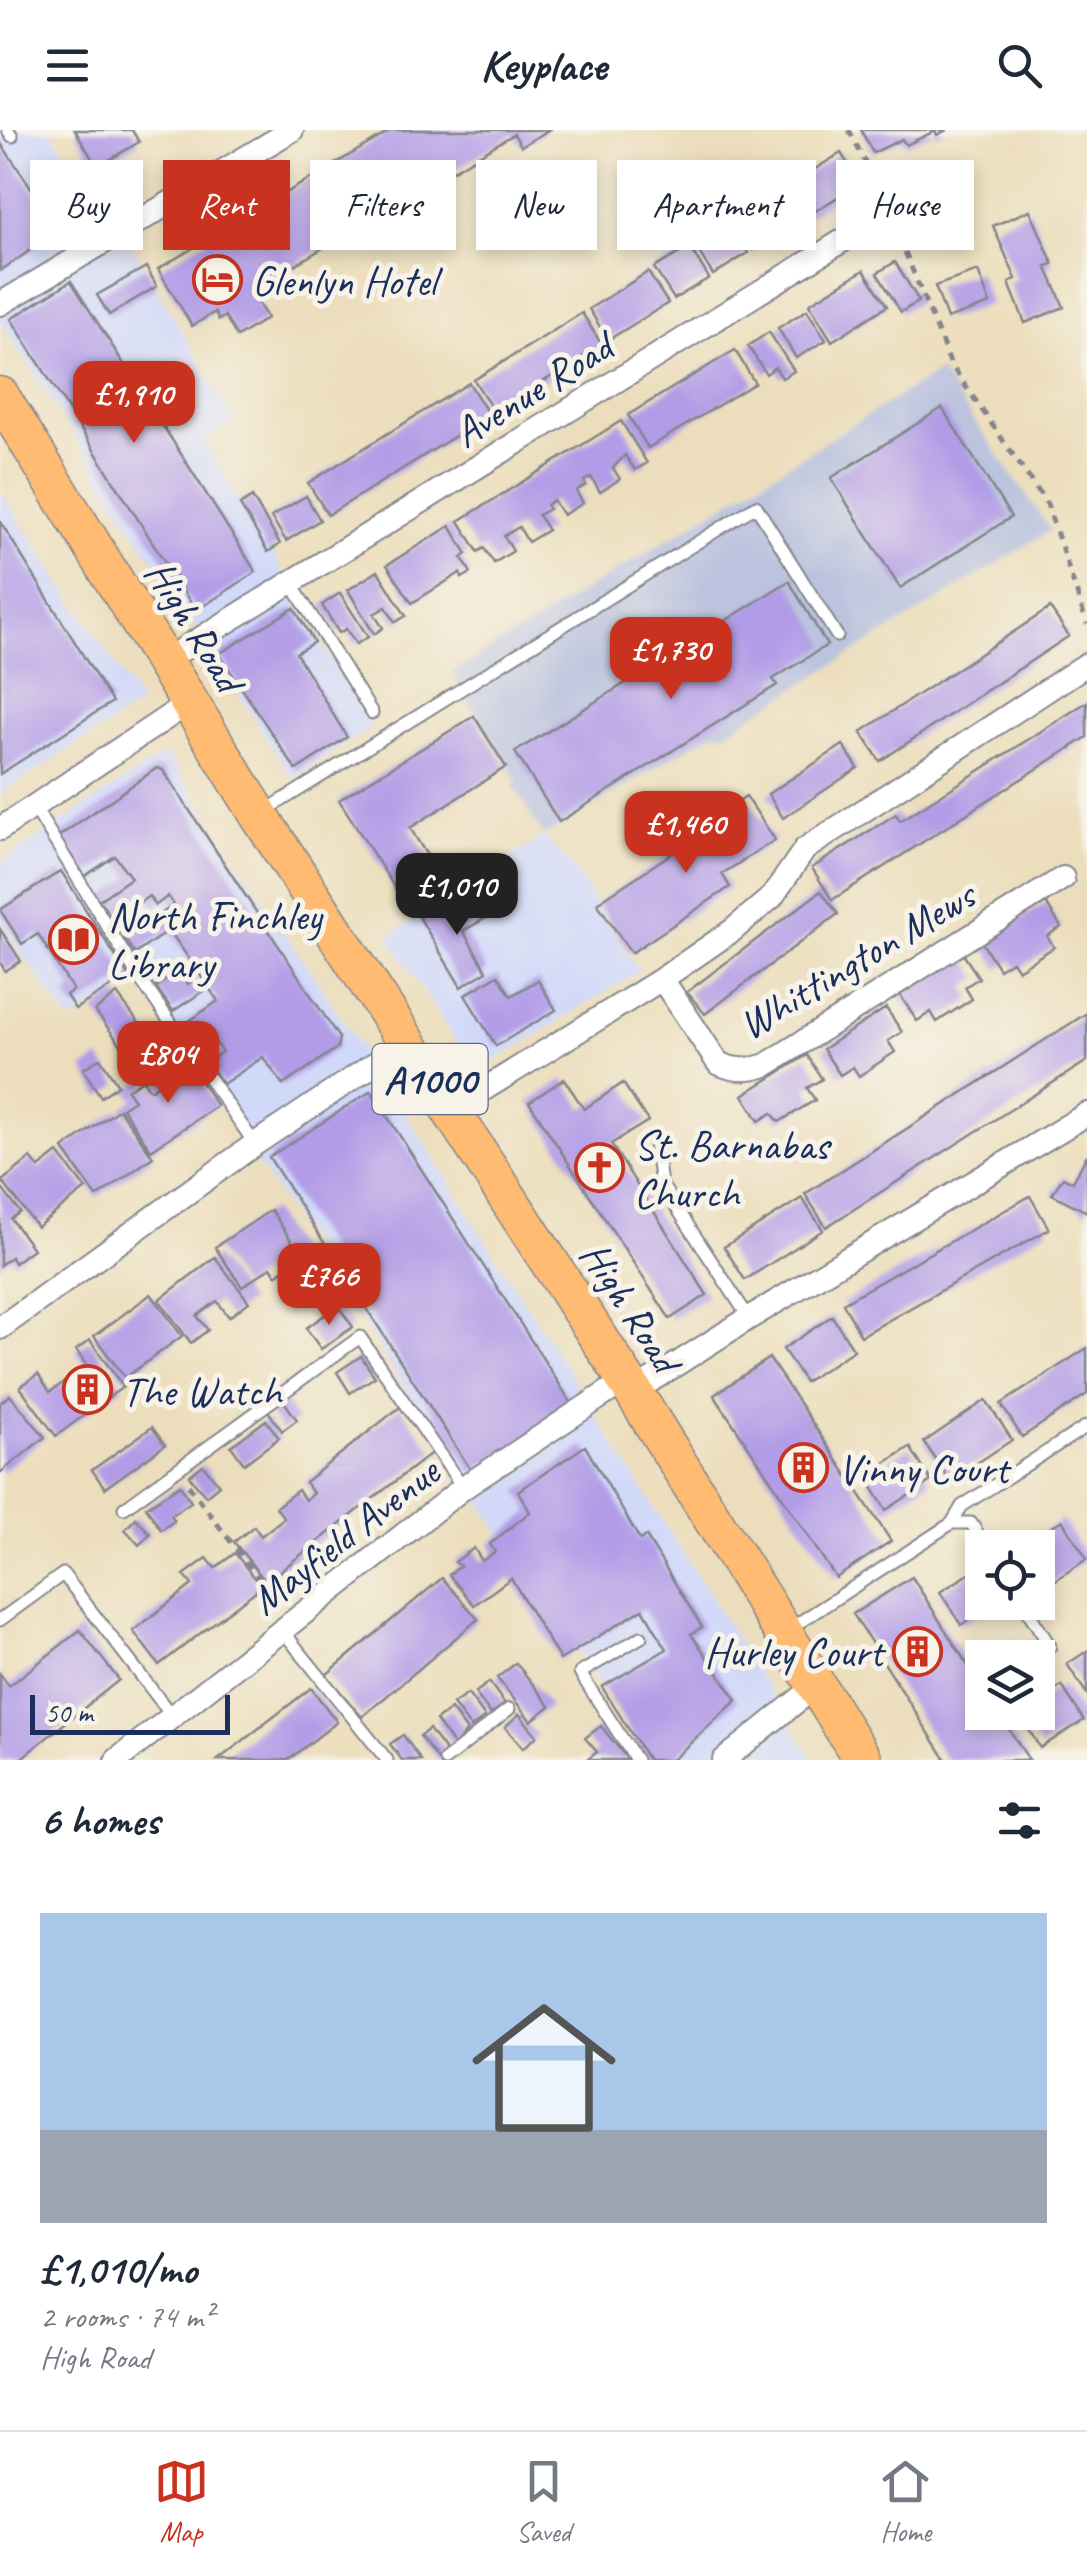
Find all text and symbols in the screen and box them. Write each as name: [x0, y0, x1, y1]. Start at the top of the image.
text: Keyplace: [480, 37, 607, 94]
icon: menu: [40, 38, 95, 93]
icon: search: [992, 38, 1047, 93]
chip: Buy: [30, 160, 143, 250]
chip: Rent: [163, 160, 290, 250]
chip: Filters: [310, 160, 456, 250]
chip: New: [476, 160, 597, 250]
chip: Apartment: [617, 160, 816, 250]
chip: House: [836, 160, 974, 250]
hotel icon: Glenlyn Hotel: [191, 254, 243, 306]
place label: Glenlyn Hotel: [252, 255, 443, 308]
street label: Avenue Road: [444, 317, 627, 460]
pin: £1,910: [53, 361, 215, 446]
text: £1,910: [95, 373, 173, 414]
street label: High Road: [133, 550, 258, 706]
pin: £1,730: [590, 617, 752, 702]
text: £1,730: [632, 629, 710, 670]
pin: £1,460: [605, 791, 767, 876]
text: £1,460: [646, 803, 726, 844]
pin: £1,010: [376, 853, 538, 938]
text: £1,010: [418, 865, 496, 906]
street label: Whittington Mews: [729, 867, 988, 1052]
place label: North Finchley Library: [108, 890, 324, 991]
library icon: North Finchley Library: [47, 913, 99, 965]
pin: £804: [109, 1021, 227, 1106]
text: £804: [139, 1033, 197, 1074]
road number: A1000: [372, 1044, 488, 1114]
place label: St. Barnabas Church: [634, 1119, 832, 1220]
church icon: St. Barnabas Church: [573, 1142, 625, 1194]
street label: High Road: [568, 1231, 695, 1387]
pin: £766: [270, 1243, 388, 1328]
text: £766: [300, 1255, 358, 1296]
building icon: The Watch: [61, 1364, 113, 1416]
place label: The Watch: [122, 1365, 284, 1418]
building icon: Vinny Court: [777, 1442, 829, 1494]
place label: Vinny Court: [838, 1443, 1012, 1496]
street label: Mayfield Avenue: [240, 1445, 452, 1626]
map controls: [965, 1530, 1055, 1730]
button: locate: [965, 1530, 1055, 1620]
building icon: Hurley Court: [892, 1625, 944, 1677]
place label: Hurley Court: [704, 1626, 887, 1679]
button: layers: [965, 1640, 1055, 1730]
scale bar: [30, 1690, 230, 1734]
text: 50 m: [45, 1695, 93, 1730]
icon: filters: [992, 1793, 1047, 1848]
text: 6 homes: [40, 1794, 159, 1847]
icon: home: [454, 1978, 634, 2158]
text: £1,010/mo: [40, 2243, 197, 2296]
text: 2 rooms · 74 m²: [40, 2296, 213, 2337]
text: High Road: [40, 2337, 151, 2378]
tab: Map: [154, 2454, 209, 2549]
tab: Saved: [516, 2454, 571, 2549]
tab: Home: [878, 2454, 933, 2549]

